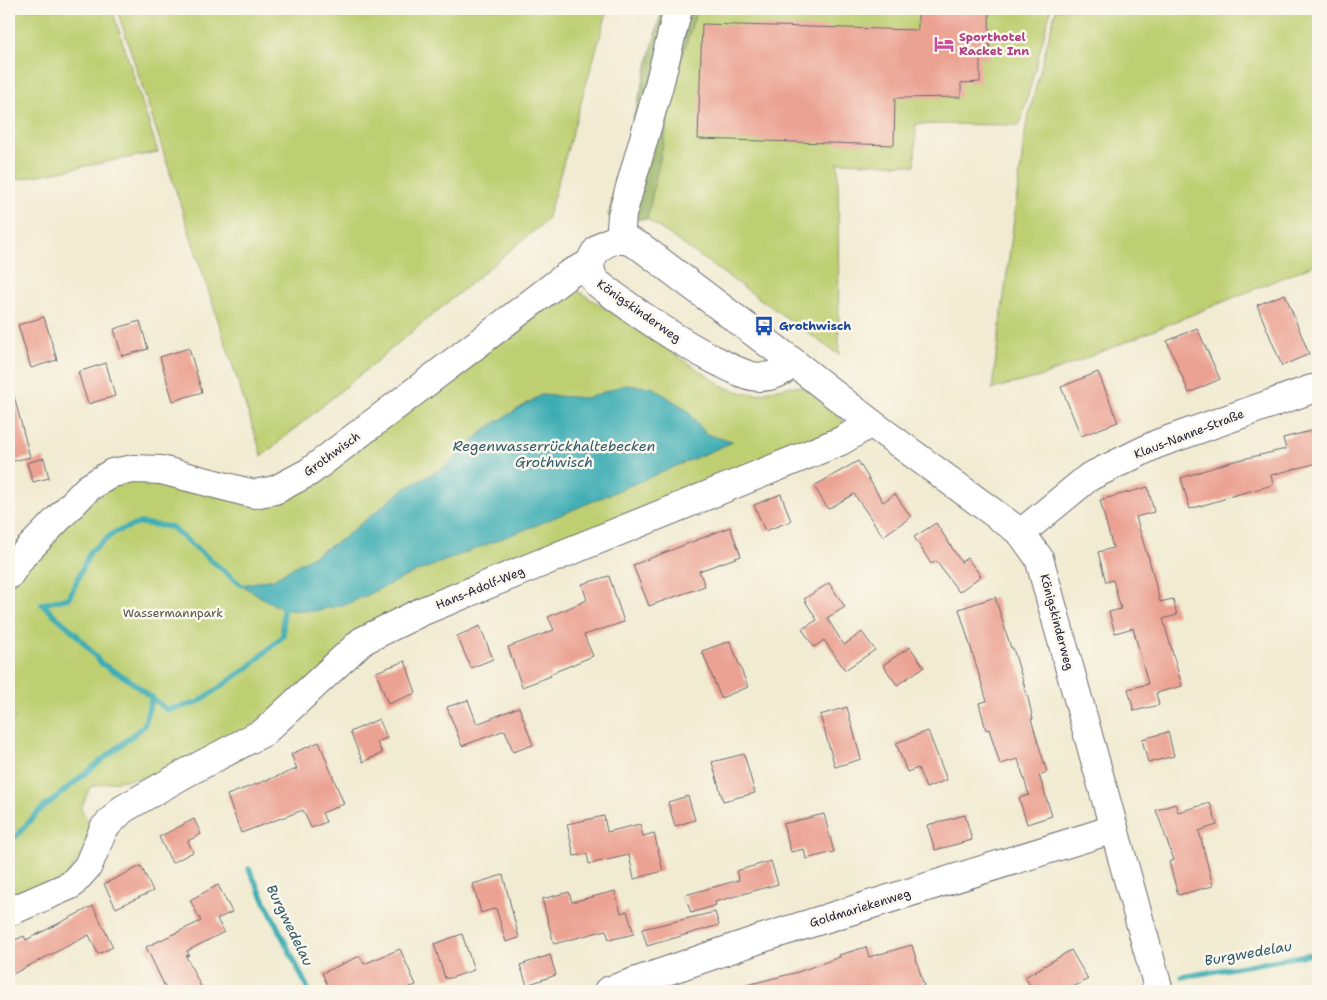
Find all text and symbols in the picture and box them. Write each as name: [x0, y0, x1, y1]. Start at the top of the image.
place label: Sporthotel Racket Inn: [959, 29, 1029, 59]
hotel icon: Sporthotel Racket Inn: [933, 33, 955, 55]
street label: Königskinderweg: [594, 276, 684, 346]
bus stop icon: Grothwisch: [753, 315, 775, 337]
place label: Grothwisch: [779, 318, 851, 334]
street label: Klaus-Nanne-Straße: [1132, 406, 1246, 462]
street label: Grothwisch: [301, 428, 363, 480]
water label: Regenwasserrückhaltebecken Grothwisch: [453, 437, 655, 471]
street label: Hans-Adolf-Weg: [433, 563, 527, 613]
street label: Königskinderweg: [1036, 572, 1078, 672]
park label: Wassermannpark: [123, 605, 223, 621]
water label: Burgwedelau: [263, 881, 317, 969]
street label: Goldmariekenweg: [808, 885, 912, 931]
water label: Burgwedelau: [1203, 936, 1293, 970]

